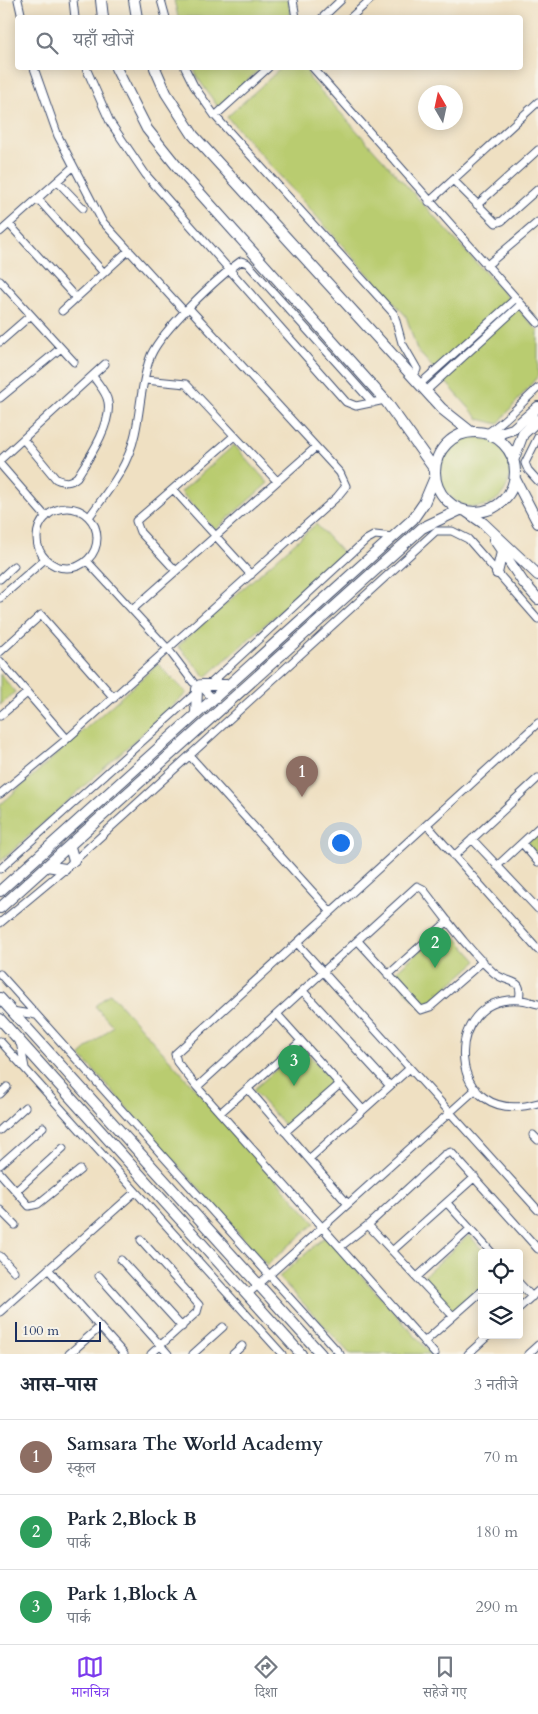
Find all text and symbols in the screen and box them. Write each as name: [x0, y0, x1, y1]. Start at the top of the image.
search box: [15, 15, 523, 70]
text: यहाँ खोजें: [73, 27, 134, 53]
icon: search: [33, 29, 61, 57]
north arrow: [418, 85, 463, 130]
pin: 1: [286, 756, 318, 797]
your location: [328, 830, 354, 856]
pin: 2: [419, 927, 451, 968]
pin: 3: [278, 1045, 310, 1086]
map controls: [478, 1249, 523, 1339]
button: locate: [478, 1249, 523, 1294]
button: layers: [478, 1294, 523, 1339]
scale bar: [15, 1319, 101, 1342]
text: 100 m: [22, 1321, 59, 1340]
text: आस-पास: [20, 1370, 97, 1399]
text: 3 नतीजे: [474, 1374, 518, 1396]
text: Samsara The World Academy: [67, 1431, 323, 1457]
text: 1: [32, 1446, 40, 1468]
text: 70 m: [484, 1446, 518, 1468]
text: स्कूल: [67, 1457, 96, 1479]
text: Park 2,Block B: [67, 1506, 197, 1532]
text: 2: [32, 1521, 40, 1543]
text: 180 m: [476, 1521, 518, 1543]
text: पार्क: [67, 1532, 91, 1554]
text: Park 1,Block A: [67, 1581, 197, 1607]
text: 3: [32, 1596, 40, 1618]
text: 290 m: [476, 1596, 518, 1618]
text: पार्क: [67, 1607, 91, 1629]
tab: मानचित्र: [71, 1653, 109, 1706]
tab: दिशा: [252, 1653, 280, 1706]
tab: सहेजे गए: [423, 1653, 467, 1706]

